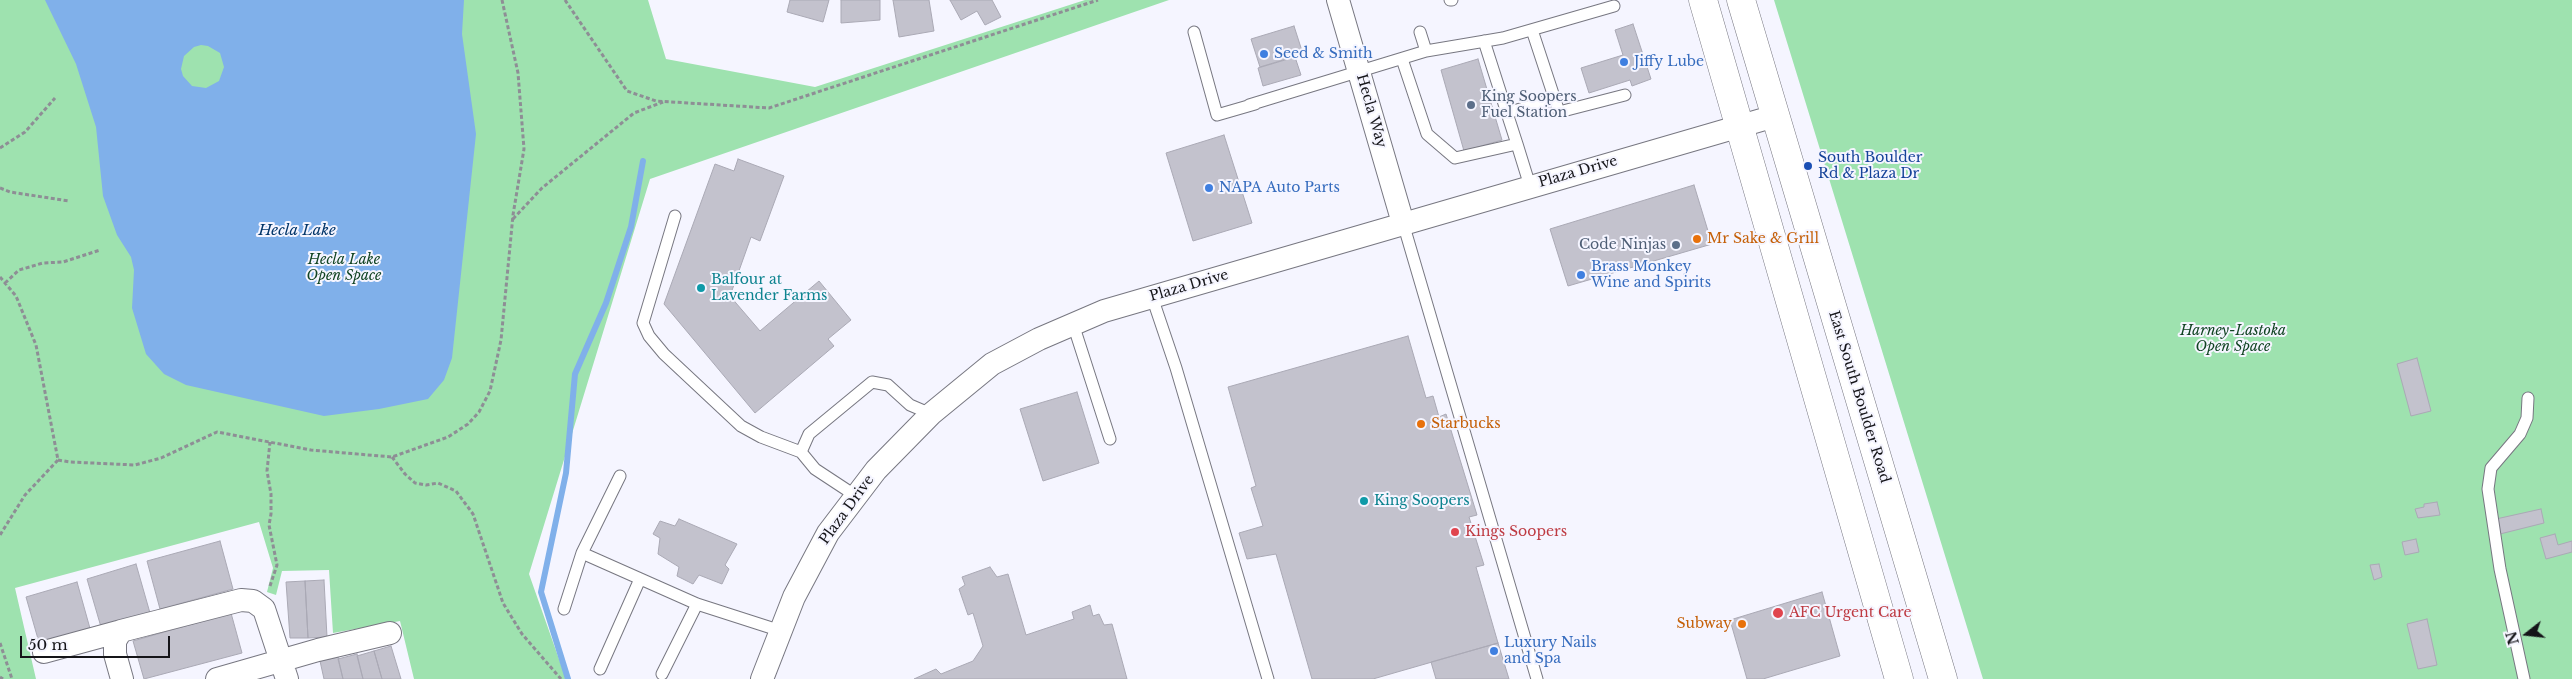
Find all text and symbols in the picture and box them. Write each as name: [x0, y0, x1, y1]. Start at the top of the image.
place label: Seed & Smith: [1274, 46, 1373, 62]
marker: Seed & Smith: [1258, 48, 1270, 60]
place label: Jiffy Lube: [1634, 54, 1704, 70]
marker: Jiffy Lube: [1618, 56, 1630, 68]
street label: Hecla Way: [1352, 72, 1390, 150]
place label: King Soopers Fuel Station: [1481, 89, 1577, 121]
marker: King Soopers Fuel Station: [1465, 99, 1477, 111]
place label: South Boulder Rd & Plaza Dr: [1818, 150, 1922, 182]
street label: Plaza Drive: [1537, 153, 1619, 191]
marker: South Boulder Rd & Plaza Dr: [1802, 160, 1814, 172]
place label: NAPA Auto Parts: [1219, 180, 1340, 196]
marker: NAPA Auto Parts: [1203, 182, 1215, 194]
water label: Hecla Lake: [258, 222, 336, 240]
place label: Mr Sake & Grill: [1707, 231, 1819, 247]
marker: Mr Sake & Grill: [1691, 233, 1703, 245]
place label: Code Ninjas: [1579, 237, 1666, 253]
marker: Code Ninjas: [1670, 239, 1682, 251]
park label: Hecla Lake Open Space: [307, 252, 381, 284]
place label: Brass Monkey Wine and Spirits: [1591, 259, 1711, 292]
street label: Plaza Drive: [1148, 267, 1230, 305]
marker: Brass Monkey Wine and Spirits: [1575, 269, 1587, 281]
place label: Balfour at Lavender Farms: [711, 272, 827, 304]
marker: Balfour at Lavender Farms: [695, 282, 707, 294]
street label: East South Boulder Road: [1825, 309, 1893, 485]
park label: Harney-Lastoka Open Space: [2180, 323, 2286, 356]
place label: Starbucks: [1431, 416, 1501, 432]
marker: Starbucks: [1415, 418, 1427, 430]
street label: Plaza Drive: [816, 472, 878, 548]
place label: King Soopers: [1374, 493, 1470, 509]
marker: King Soopers: [1358, 495, 1370, 507]
place label: Kings Soopers: [1465, 524, 1567, 540]
marker: Kings Soopers: [1449, 526, 1461, 538]
place label: AFC Urgent Care: [1789, 605, 1912, 621]
marker: AFC Urgent Care: [1771, 606, 1785, 620]
north arrow: [2502, 609, 2552, 659]
place label: Subway: [1676, 616, 1732, 632]
marker: Subway: [1736, 618, 1748, 630]
scale bar: [22, 626, 172, 658]
text: N: [2502, 629, 2523, 647]
text: 50 m: [28, 635, 68, 654]
place label: Luxury Nails and Spa: [1504, 635, 1597, 668]
marker: Luxury Nails and Spa: [1488, 645, 1500, 657]

